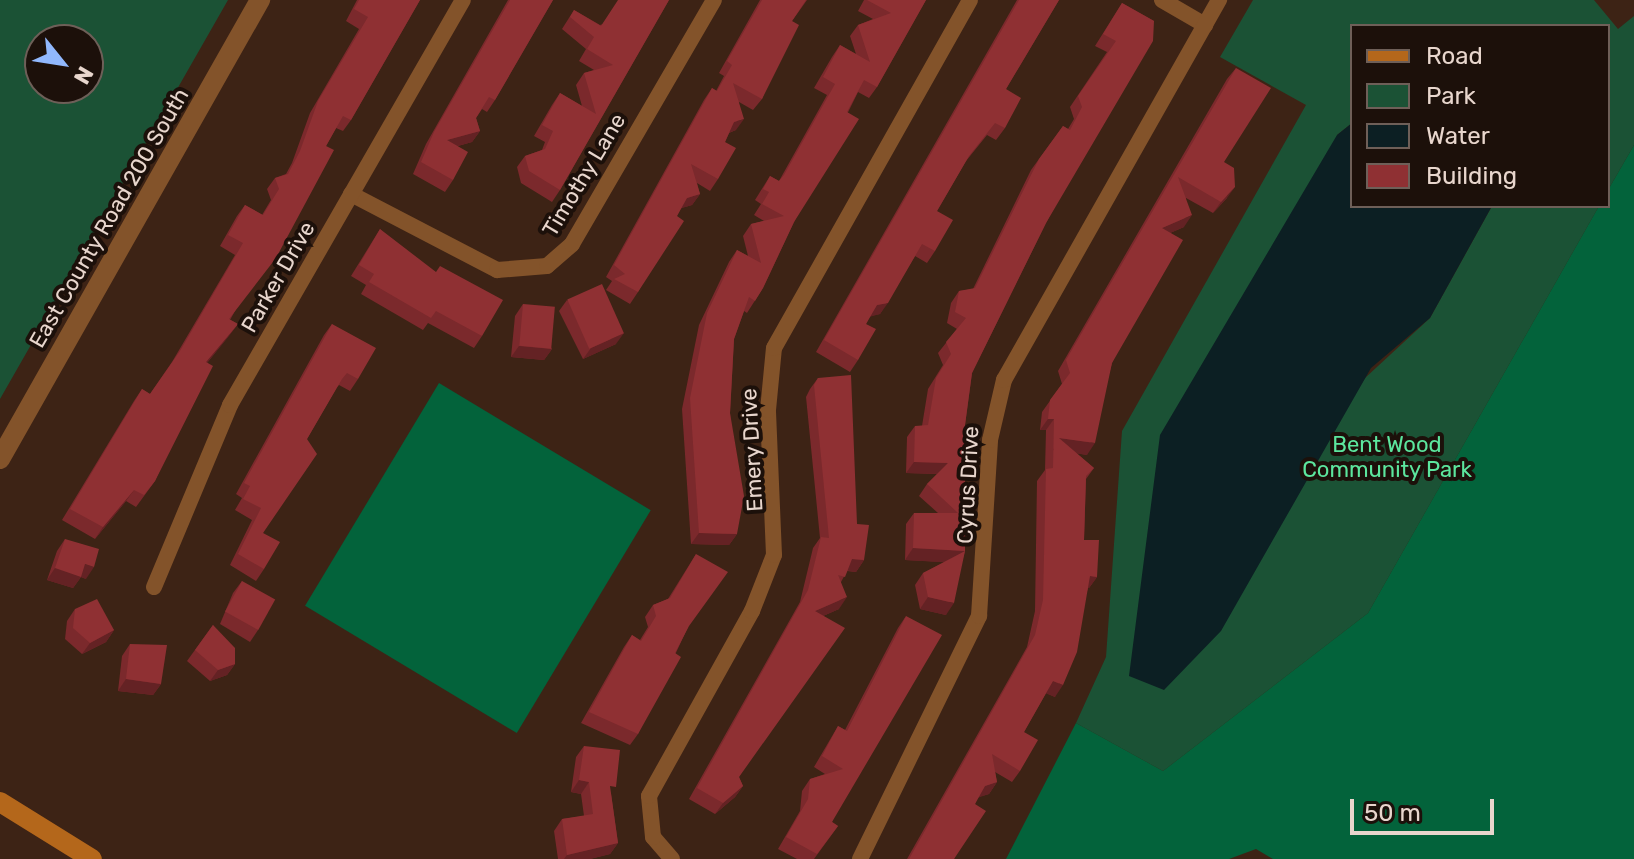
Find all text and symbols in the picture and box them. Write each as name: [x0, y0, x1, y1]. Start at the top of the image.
north arrow: [24, 24, 104, 104]
legend: [1350, 24, 1610, 208]
text: Road: [1426, 42, 1483, 70]
text: N: [68, 62, 99, 89]
text: Park: [1426, 82, 1476, 110]
street label: East County Road 200 South: [24, 83, 194, 353]
street label: Timothy Lane: [537, 108, 631, 242]
text: Water: [1426, 122, 1490, 150]
text: Building: [1426, 162, 1517, 190]
street label: Parker Drive: [236, 217, 320, 337]
street label: Emery Drive: [736, 387, 768, 513]
street label: Cyrus Drive: [952, 425, 984, 545]
park label: Bent Wood Community Park: [1302, 431, 1472, 482]
scale bar: [1354, 783, 1498, 833]
text: 50 m: [1364, 799, 1421, 827]

